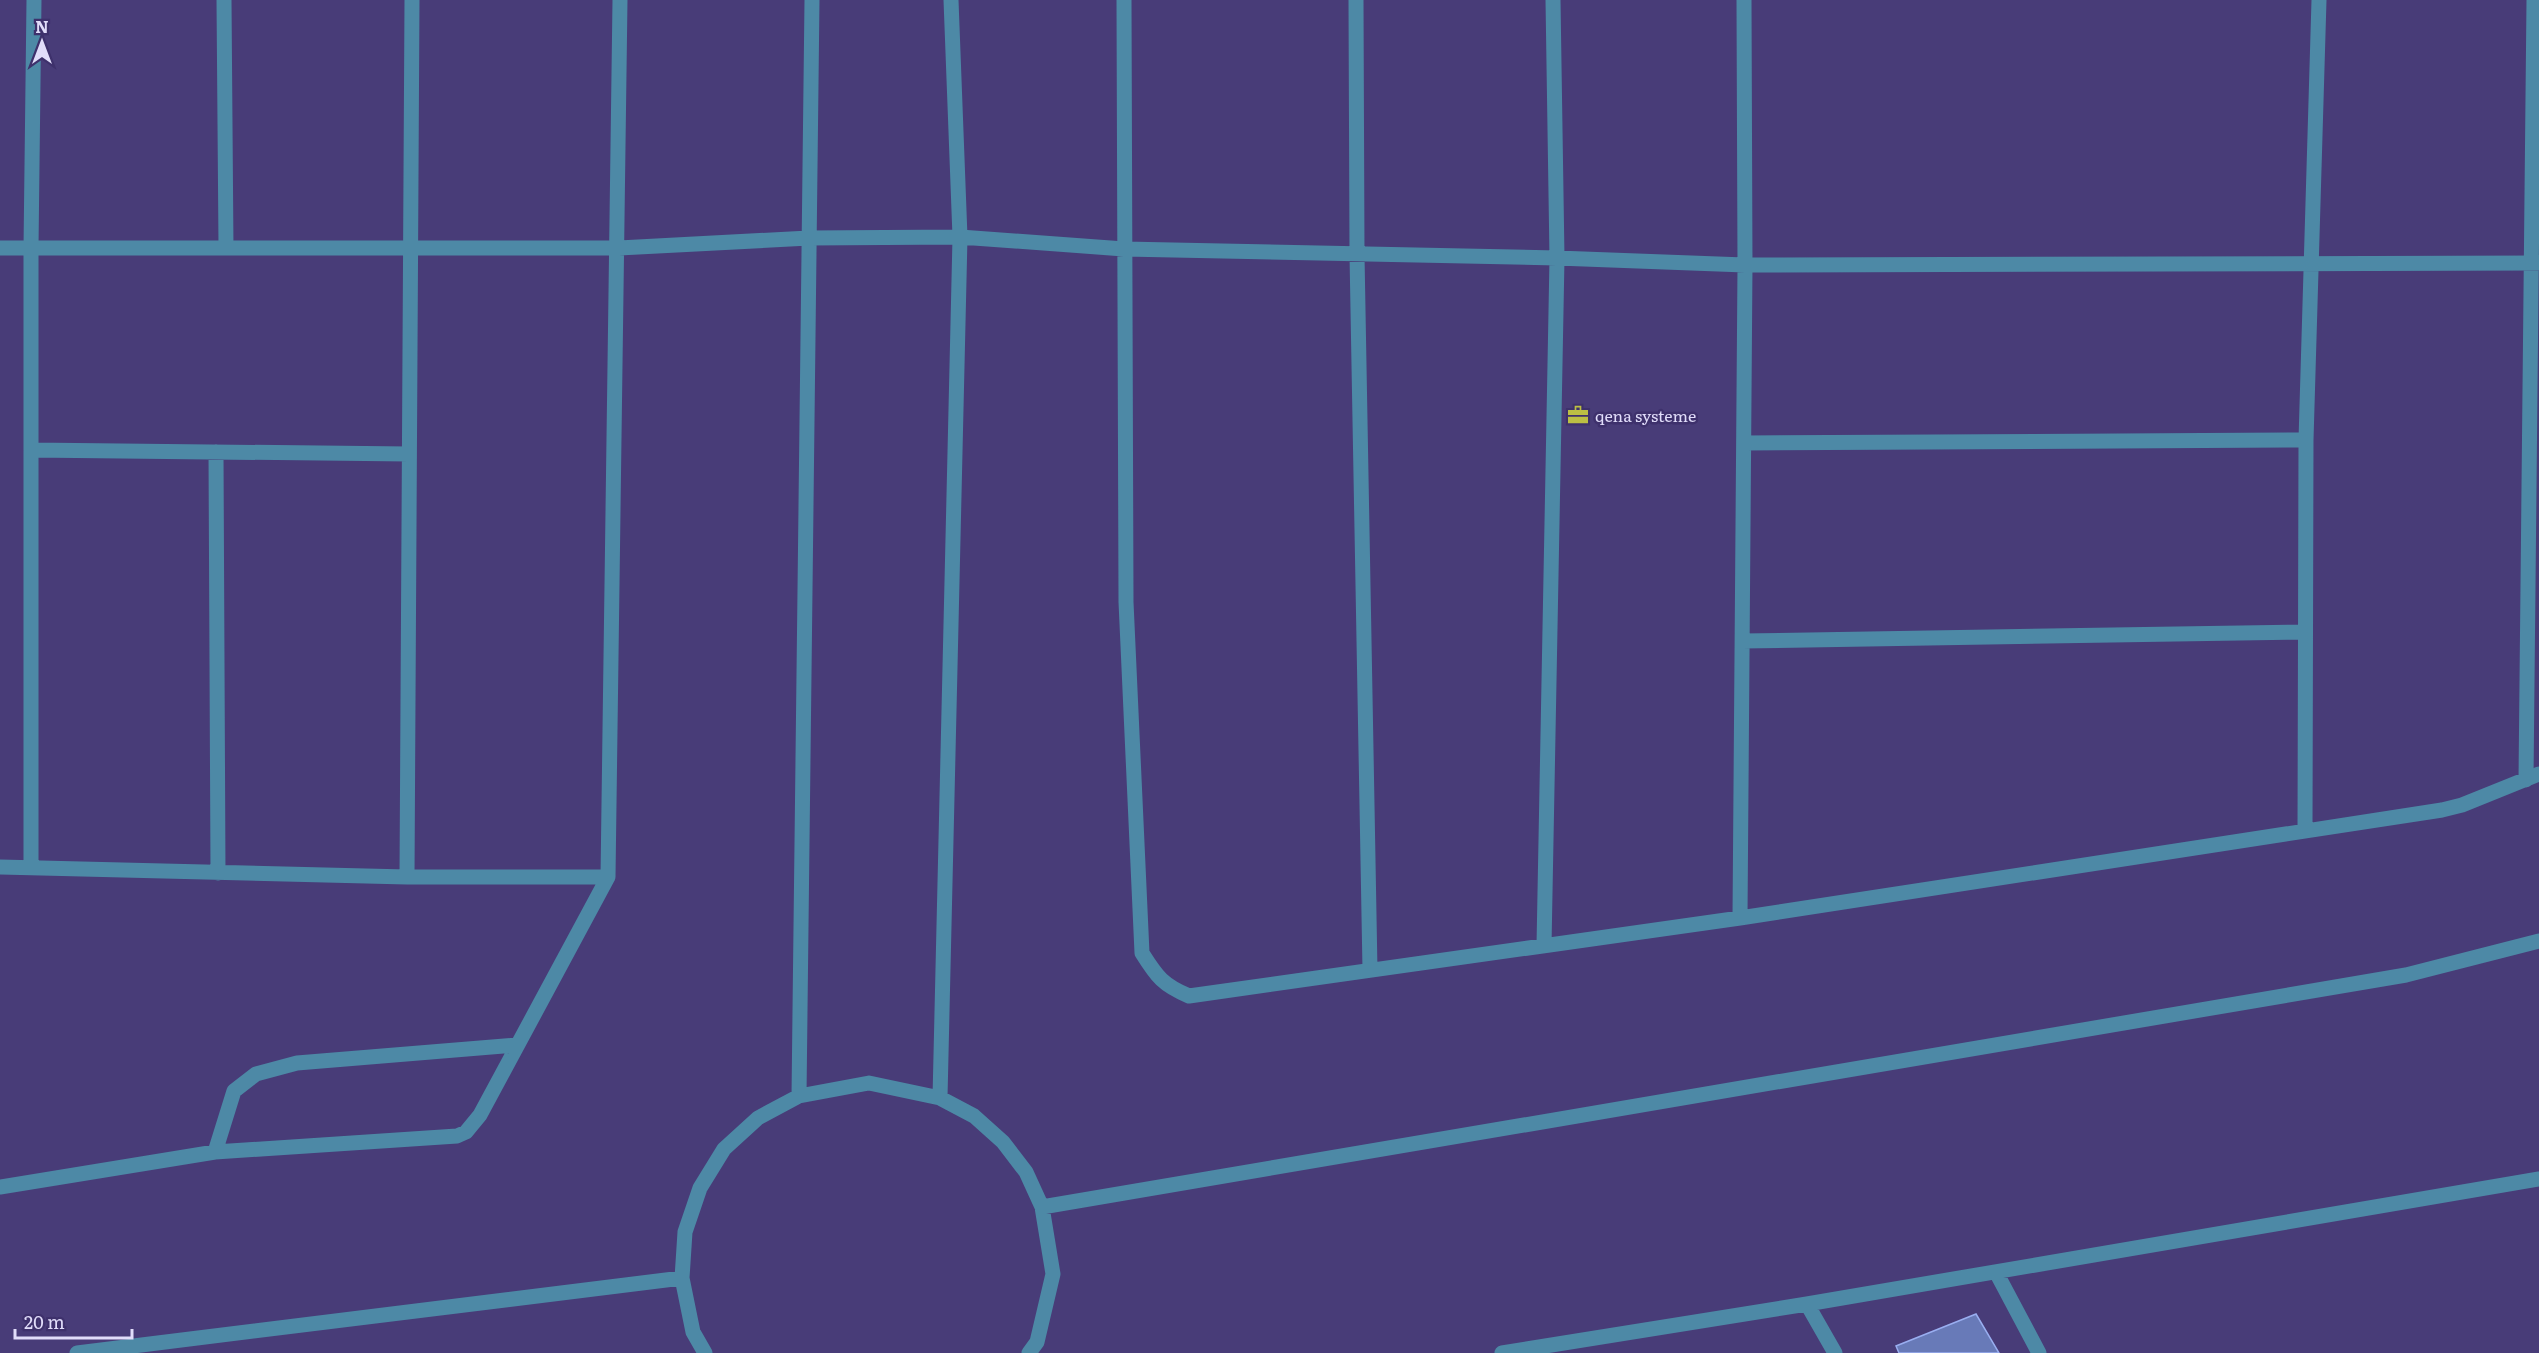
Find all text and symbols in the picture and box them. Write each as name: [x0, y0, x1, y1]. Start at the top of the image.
north arrow: [12, 12, 72, 72]
text: N: [35, 14, 49, 38]
office icon: qena systeme: [1566, 403, 1590, 427]
place label: qena systeme: [1595, 403, 1696, 427]
scale bar: [15, 1302, 132, 1340]
text: 20 m: [24, 1308, 65, 1335]

